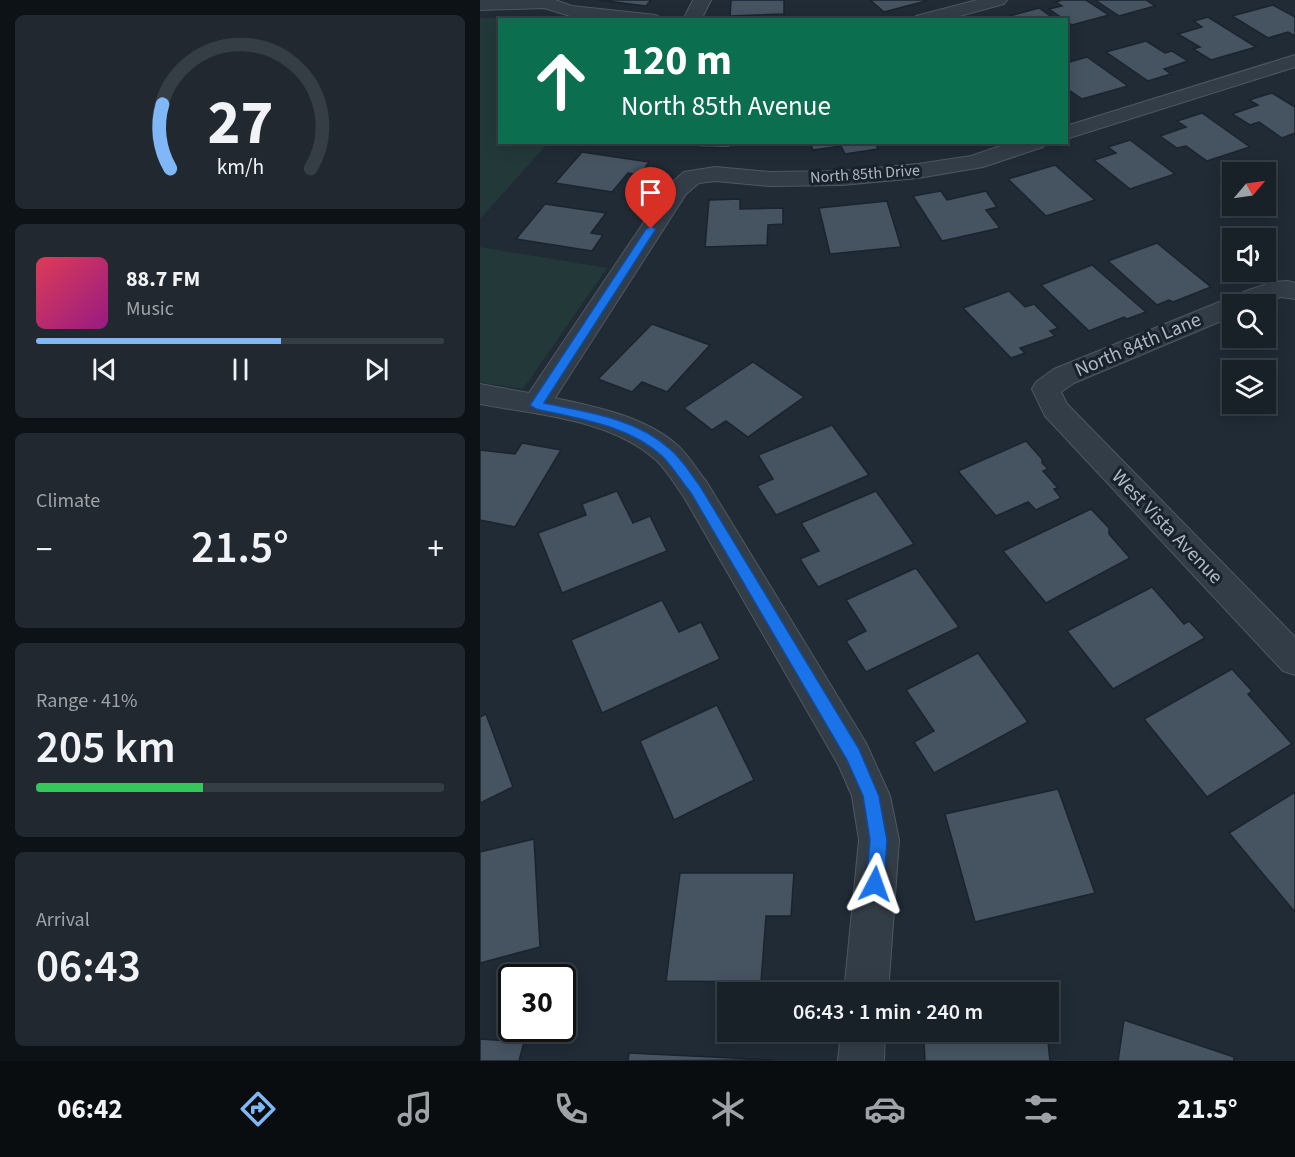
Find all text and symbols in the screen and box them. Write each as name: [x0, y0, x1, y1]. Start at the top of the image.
text: 120 m: [621, 31, 732, 91]
icon: ahead: [522, 42, 600, 120]
text: 27: [207, 79, 273, 168]
text: North 85th Avenue: [621, 87, 831, 126]
text: km/h: [216, 152, 264, 183]
street label: North 85th Drive: [809, 159, 921, 189]
north arrow: [1222, 162, 1276, 216]
map controls: [1222, 162, 1276, 414]
pin: [625, 167, 676, 229]
icon: arrive: [634, 176, 667, 209]
button: sound: [1222, 228, 1276, 282]
text: 88.7 FM: [126, 263, 200, 295]
button: search: [1222, 294, 1276, 348]
text: Music: [126, 295, 174, 323]
street label: North 84th Lane: [1071, 306, 1205, 384]
icon: previous: [88, 353, 121, 386]
icon: pause: [224, 353, 257, 386]
icon: next: [360, 353, 393, 386]
button: layers: [1222, 360, 1276, 414]
street label: West Vista Avenue: [1105, 463, 1229, 591]
text: Climate: [36, 487, 100, 515]
text: 21.5°: [191, 516, 289, 580]
text: −: [36, 526, 52, 573]
text: +: [428, 526, 444, 573]
text: Range · 41%: [36, 687, 137, 715]
text: 205 km: [36, 716, 176, 780]
position arrow: [843, 852, 907, 916]
text: Arrival: [36, 906, 90, 934]
text: 06:43: [36, 935, 141, 999]
speed limit sign: 30: [498, 964, 576, 1042]
text: 06:43 · 1 min · 240 m: [793, 996, 983, 1028]
icon: directions: [237, 1088, 279, 1130]
icon: music: [394, 1088, 436, 1130]
icon: phone: [550, 1088, 592, 1130]
icon: climate: [707, 1088, 749, 1130]
icon: car: [864, 1088, 906, 1130]
icon: filters: [1020, 1088, 1062, 1130]
text: 06:42: [57, 1090, 122, 1129]
text: 21.5°: [1177, 1090, 1238, 1129]

